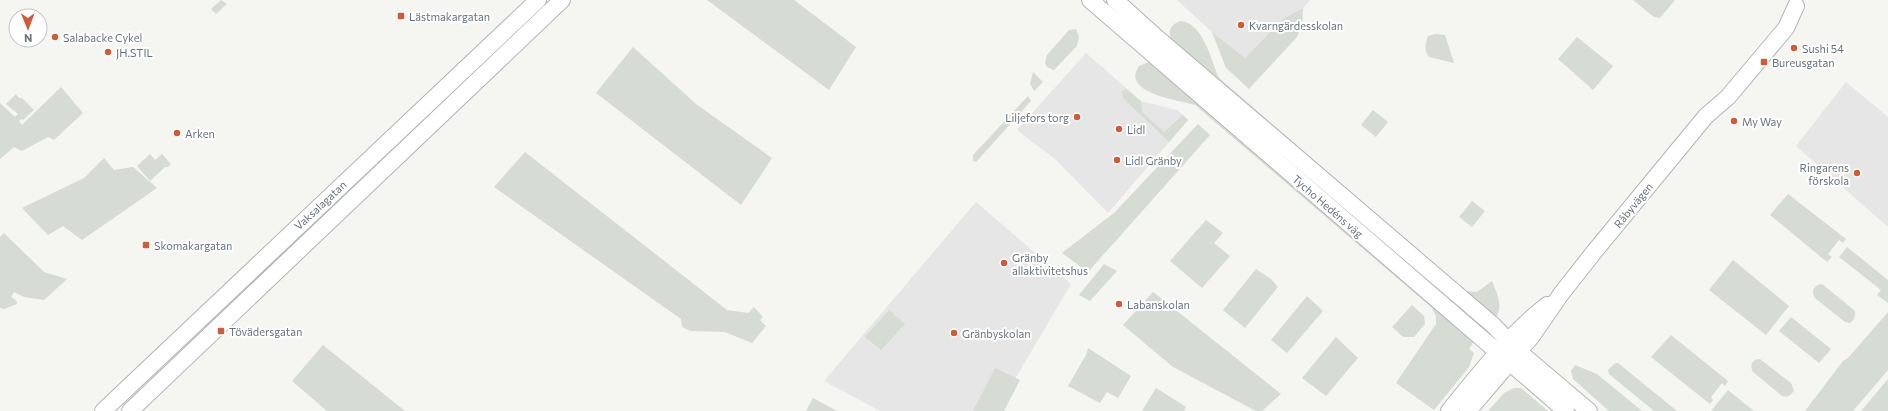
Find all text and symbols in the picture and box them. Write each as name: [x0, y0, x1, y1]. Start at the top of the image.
north arrow: [8, 8, 48, 48]
place label: Lästmakargatan: [409, 10, 490, 23]
marker: Lästmakargatan: [396, 11, 406, 21]
place label: Kvarngärdesskolan: [1249, 19, 1343, 32]
marker: Kvarngärdesskolan: [1236, 20, 1246, 30]
place label: Salabacke Cykel: [63, 31, 142, 44]
text: N: [24, 32, 32, 45]
marker: Salabacke Cykel: [50, 32, 60, 42]
place label: Sushi 54: [1802, 42, 1844, 55]
marker: Sushi 54: [1789, 43, 1799, 53]
place label: JH.STIL: [116, 46, 153, 60]
marker: JH.STIL: [103, 47, 113, 57]
place label: Bureusgatan: [1772, 56, 1835, 69]
marker: Bureusgatan: [1759, 57, 1769, 67]
place label: Liljefors torg: [1005, 111, 1069, 124]
marker: Liljefors torg: [1072, 112, 1082, 122]
place label: My Way: [1742, 115, 1782, 128]
marker: My Way: [1729, 116, 1739, 126]
place label: Lidl: [1127, 123, 1145, 136]
marker: Lidl: [1114, 124, 1124, 134]
place label: Arken: [185, 127, 215, 140]
marker: Arken: [172, 128, 182, 138]
place label: Lidl Gränby: [1125, 154, 1182, 167]
marker: Lidl Gränby: [1112, 155, 1122, 165]
place label: Ringarens förskola: [1800, 161, 1849, 187]
marker: Ringarens förskola: [1852, 168, 1862, 178]
street label: Tycho Hedéns väg: [1290, 172, 1366, 240]
street label: Vaksalagatan: [291, 178, 349, 232]
street label: Råbyvägen: [1611, 180, 1655, 230]
place label: Skomakargatan: [154, 239, 232, 252]
marker: Skomakargatan: [141, 240, 151, 250]
place label: Gränby allaktivitetshus: [1012, 251, 1088, 277]
marker: Gränby allaktivitetshus: [999, 258, 1009, 268]
place label: Labanskolan: [1127, 298, 1190, 311]
marker: Labanskolan: [1114, 299, 1124, 309]
place label: Tövädersgatan: [229, 325, 302, 338]
marker: Tövädersgatan: [216, 326, 226, 336]
place label: Gränbyskolan: [962, 327, 1031, 340]
marker: Gränbyskolan: [949, 328, 959, 338]

